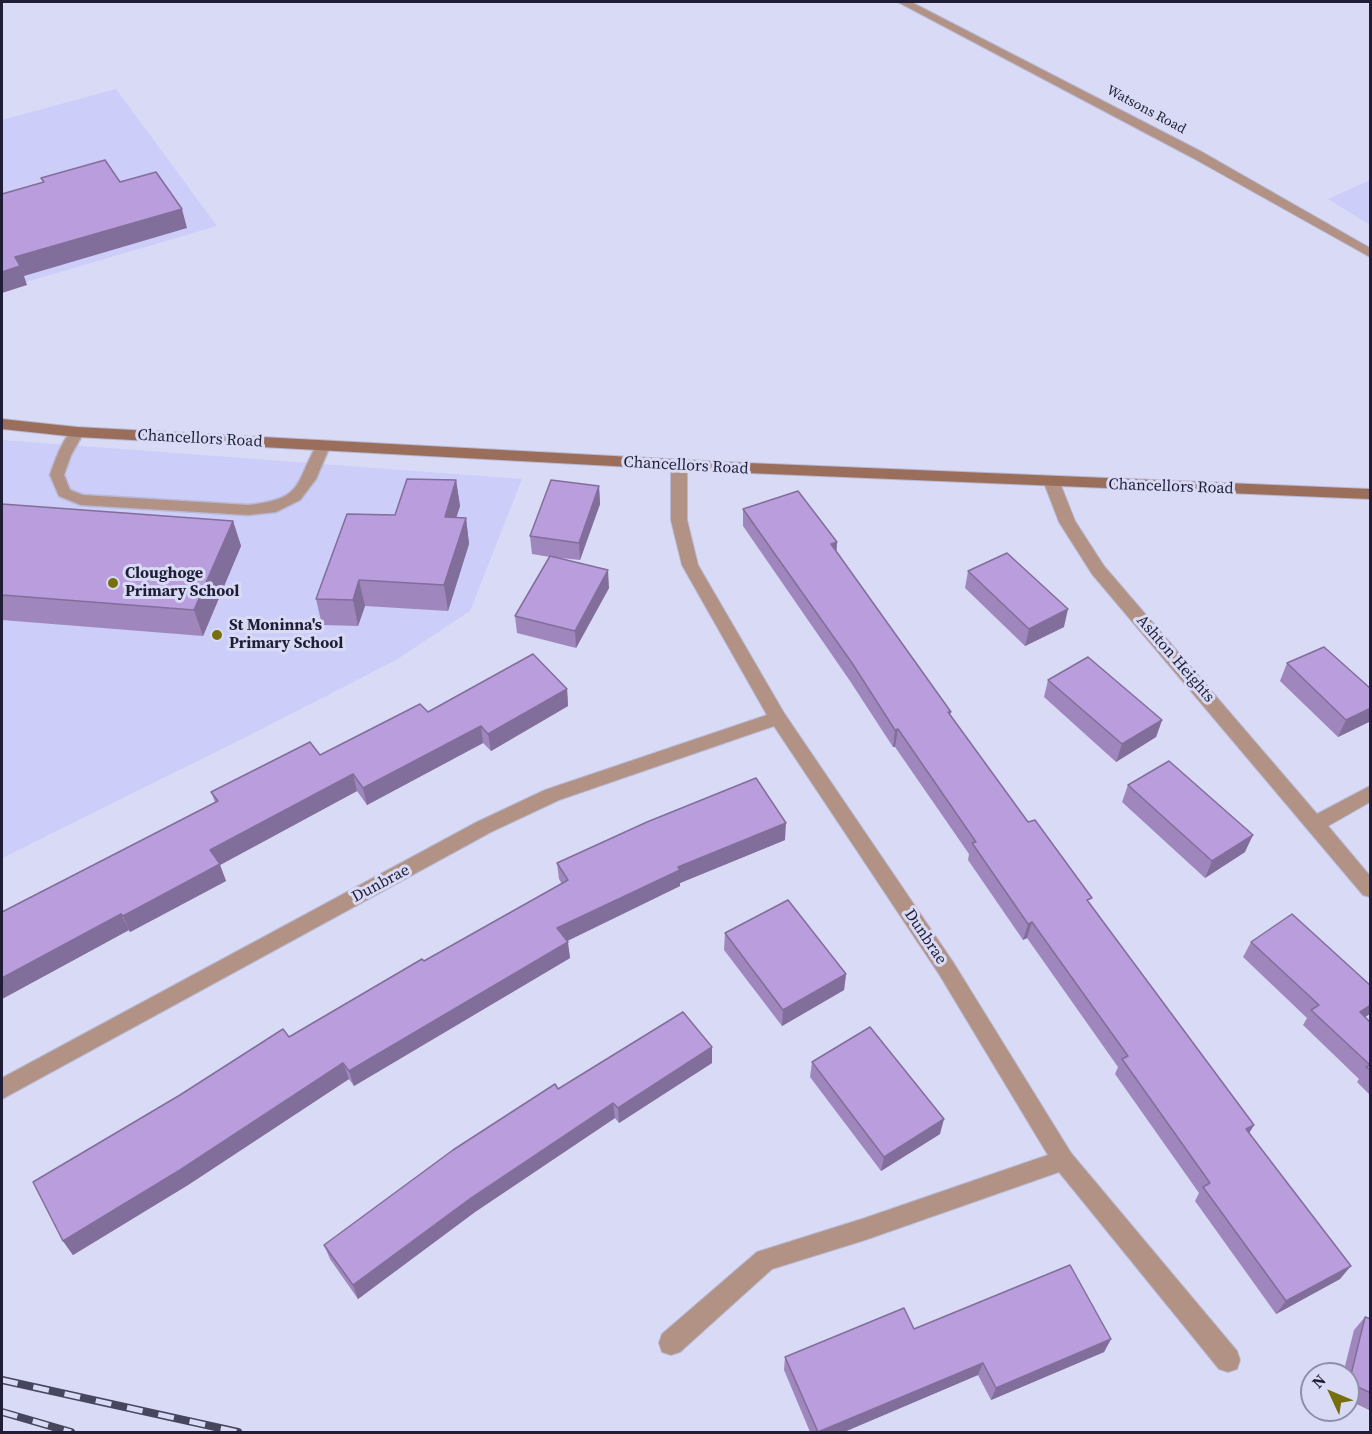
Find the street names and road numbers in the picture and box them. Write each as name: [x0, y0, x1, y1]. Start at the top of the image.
street label: Watsons Road: [1103, 82, 1189, 138]
street label: Chancellors Road: [137, 426, 263, 452]
street label: Chancellors Road: [623, 453, 749, 479]
street label: Chancellors Road: [1108, 475, 1234, 499]
street label: Ashton Heights: [1132, 611, 1218, 707]
street label: Dunbrae: [349, 861, 413, 907]
street label: Dunbrae: [900, 906, 950, 968]

